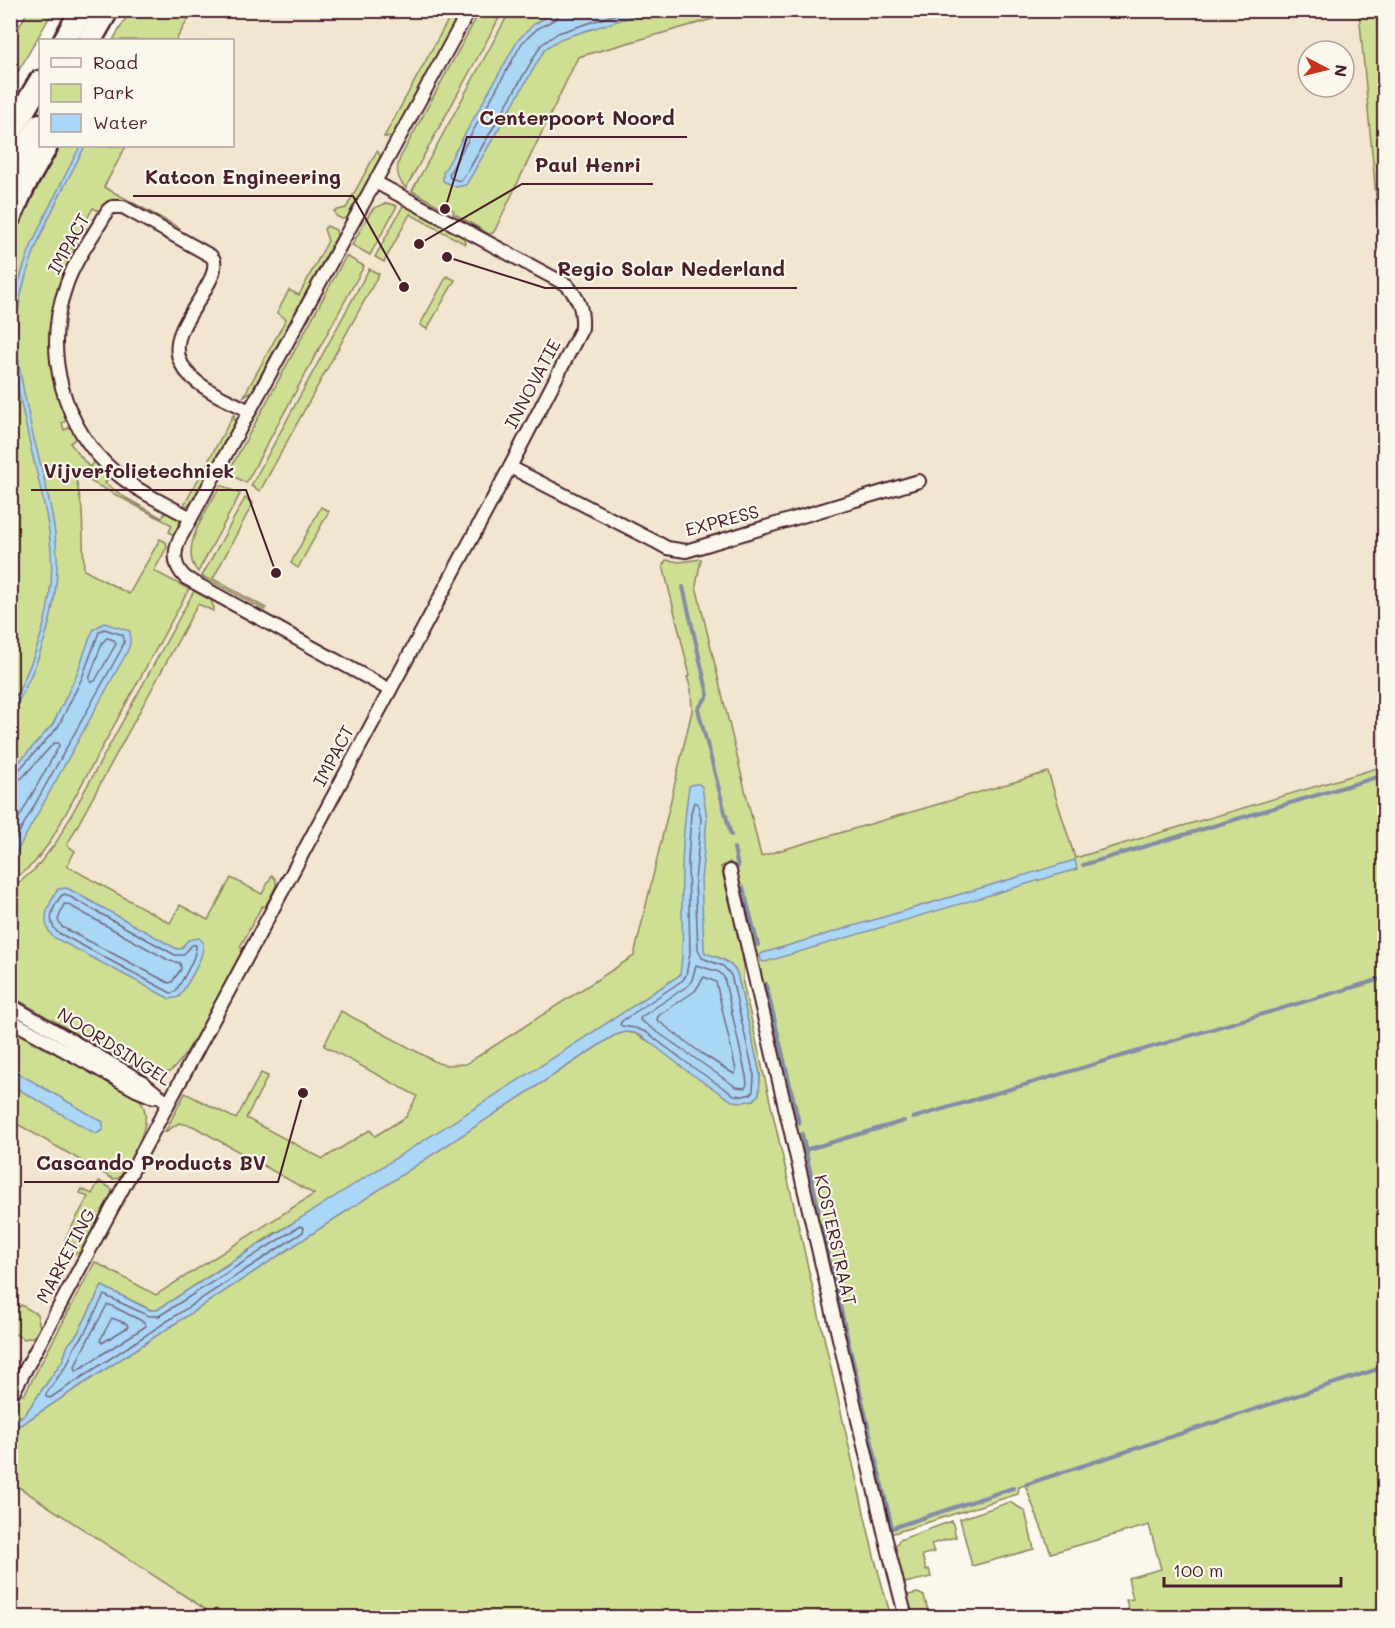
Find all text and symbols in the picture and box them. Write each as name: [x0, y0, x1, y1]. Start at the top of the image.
legend: [39, 39, 234, 147]
north arrow: [1296, 39, 1356, 99]
text: Road: [93, 50, 138, 74]
text: N: [1330, 64, 1353, 78]
text: Park: [93, 80, 134, 104]
callout: Centerpoort Noord: [467, 99, 687, 137]
text: Centerpoort Noord: [479, 104, 675, 130]
text: Water: [93, 110, 148, 134]
callout: Paul Henri: [522, 146, 653, 184]
text: Paul Henri: [535, 151, 641, 177]
callout: Katcon Engineering: [133, 158, 353, 196]
text: Katcon Engineering: [145, 163, 341, 189]
street label: IMPACT: [42, 209, 95, 278]
callout: Regio Solar Nederland: [545, 250, 797, 288]
text: Regio Solar Nederland: [557, 255, 785, 281]
street label: INNOVATIE: [498, 335, 566, 433]
callout: Vijverfolietechniek: [31, 452, 246, 490]
text: Vijverfolietechniek: [44, 457, 234, 483]
street label: EXPRESS: [682, 499, 761, 541]
street label: IMPACT: [307, 721, 359, 790]
street label: NOORDSINGEL: [53, 1001, 177, 1091]
callout: Cascando Products BV: [24, 1144, 278, 1182]
text: Cascando Products BV: [36, 1149, 266, 1175]
street label: KOSTERSTRAAT: [809, 1172, 863, 1308]
street label: MARKETING: [30, 1204, 100, 1307]
scale bar: [1164, 1550, 1341, 1588]
text: 100 m: [1173, 1558, 1223, 1582]

